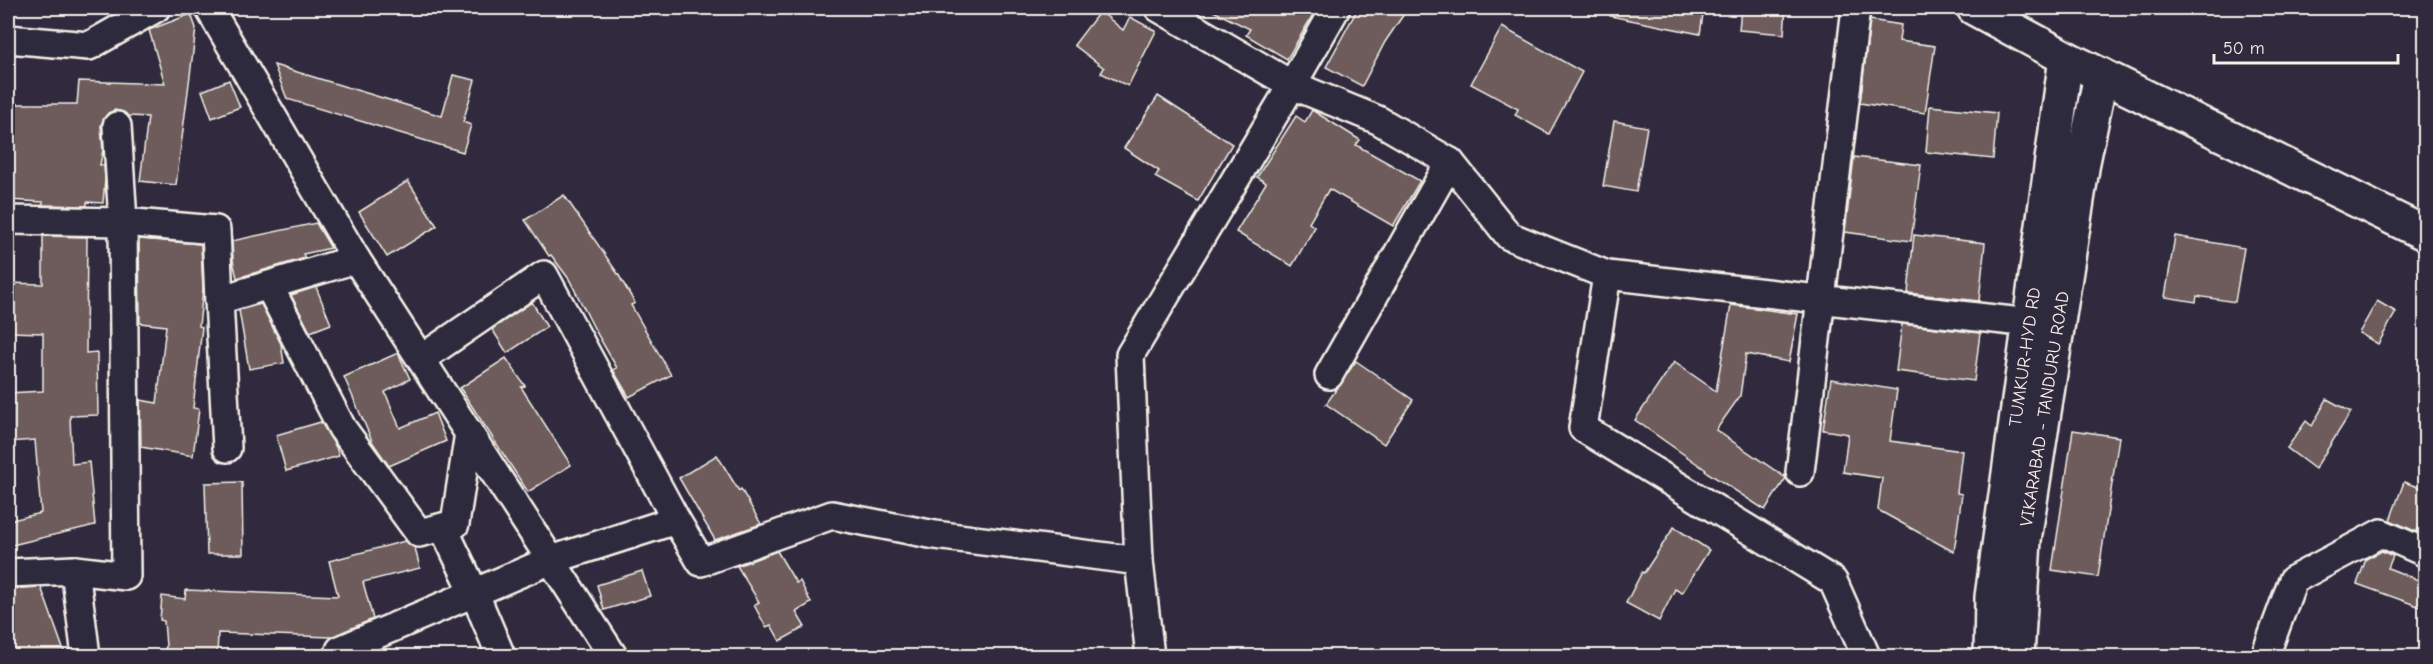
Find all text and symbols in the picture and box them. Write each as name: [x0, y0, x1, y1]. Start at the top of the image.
scale bar: [2214, 27, 2398, 65]
text: 50 m: [2223, 38, 2265, 59]
street label: TUMKUR-HYD RD: [2005, 286, 2045, 428]
street label: VIKARABAD - TANDURU ROAD: [2016, 290, 2074, 528]

